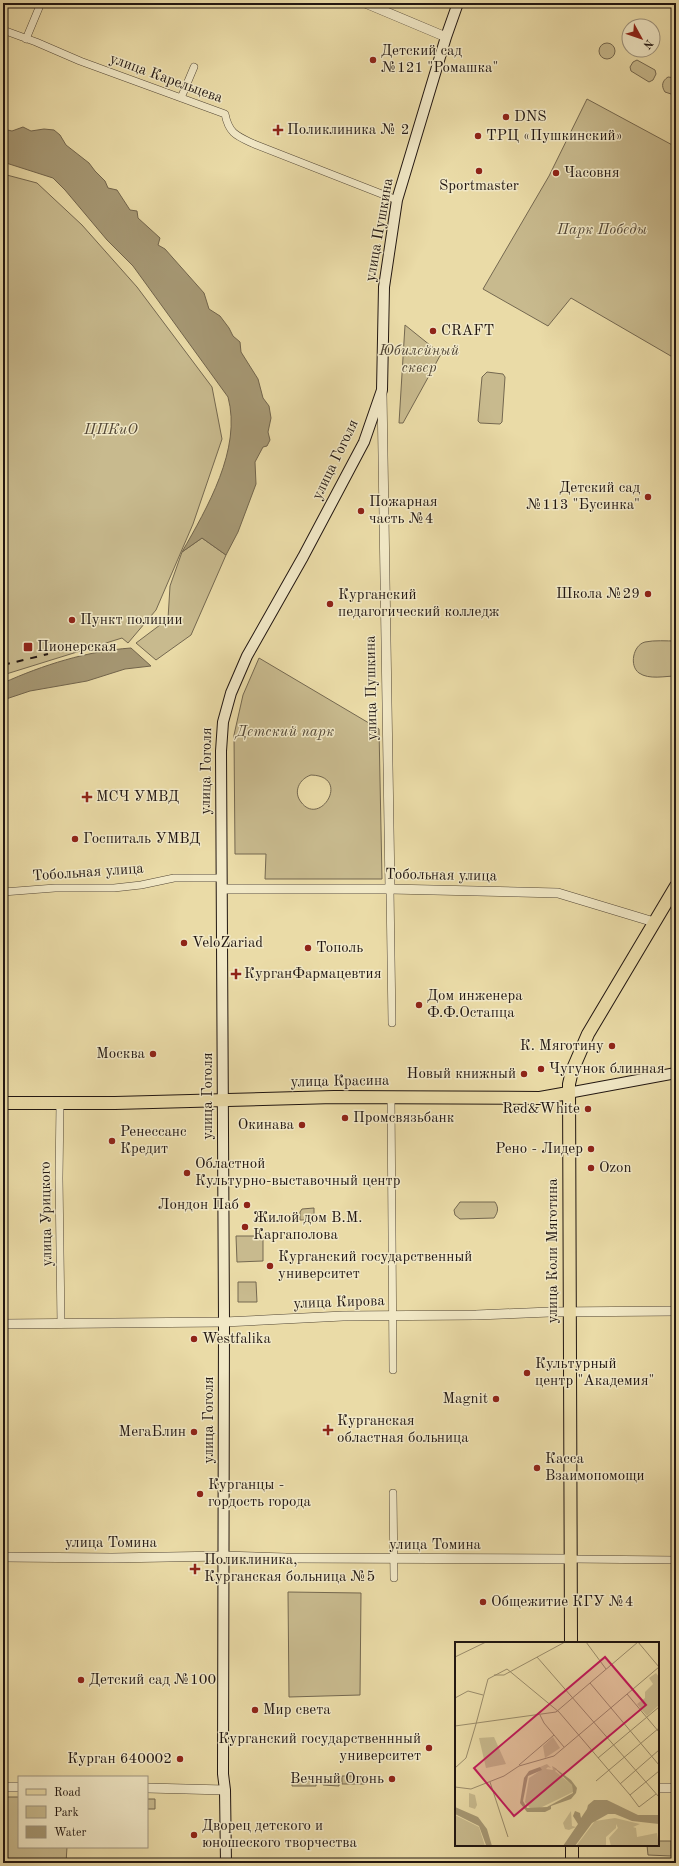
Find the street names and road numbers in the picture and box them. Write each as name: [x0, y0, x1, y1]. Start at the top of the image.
street label: улица Карельцева: [107, 52, 225, 107]
street label: улица Пушкина: [363, 176, 397, 283]
street label: улица Гоголя: [310, 417, 362, 502]
street label: улица Пушкина: [364, 635, 380, 741]
street label: улица Гоголя: [199, 727, 215, 815]
street label: Тобольная улица: [32, 862, 145, 884]
street label: Тобольная улица: [385, 868, 498, 884]
street label: улица Гоголя: [201, 1052, 216, 1140]
street label: улица Красина: [290, 1074, 390, 1090]
street label: улица Урицкого: [39, 1161, 55, 1267]
street label: улица Коли Мяготина: [546, 1178, 561, 1324]
street label: улица Кирова: [293, 1294, 386, 1312]
street label: улица Гоголя: [202, 1376, 217, 1464]
street label: улица Томина: [65, 1536, 158, 1551]
street label: улица Томина: [389, 1538, 482, 1553]

